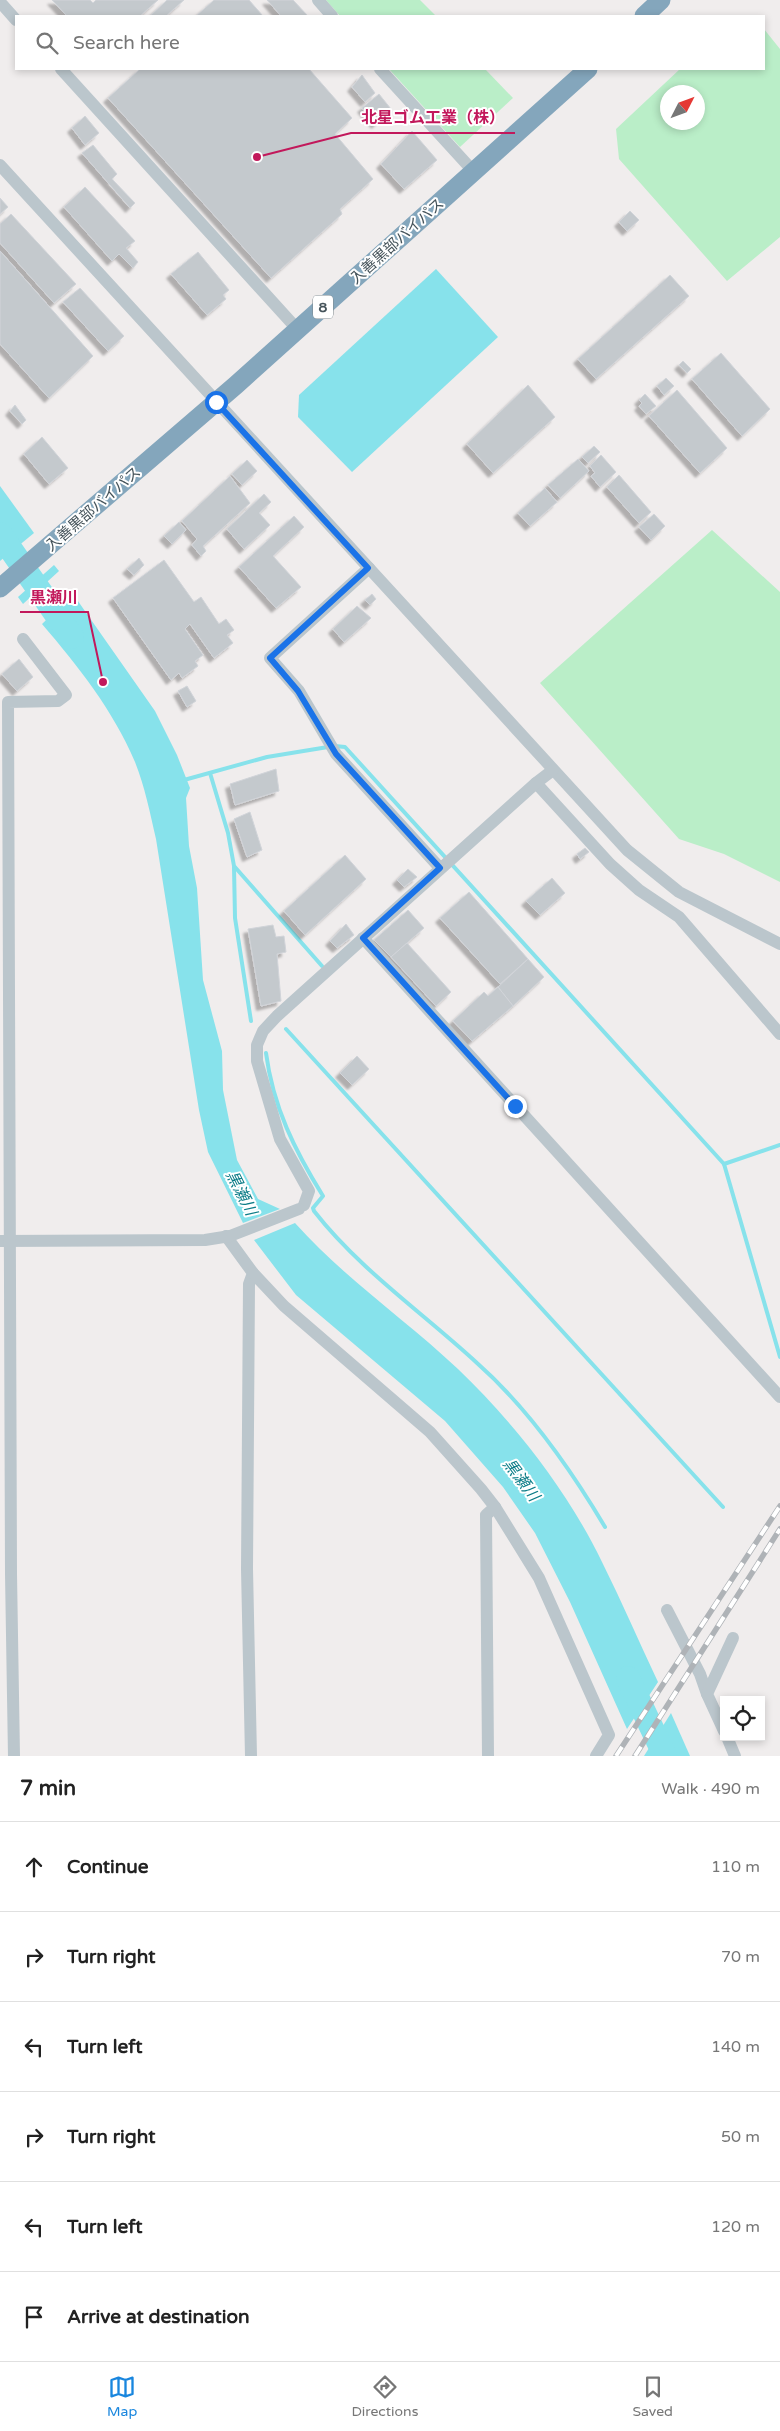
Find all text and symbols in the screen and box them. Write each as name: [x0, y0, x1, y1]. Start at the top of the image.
search box: [15, 15, 765, 70]
icon: search: [33, 29, 61, 57]
text: Search here: [73, 32, 180, 54]
north arrow: [660, 85, 705, 130]
callout: 北星ゴム工業（株）: [351, 102, 515, 133]
text: 北星ゴム工業（株）: [361, 108, 505, 128]
street label: 入善黒部バイパス: [346, 194, 448, 288]
road number: 8: [313, 296, 333, 318]
route start: [205, 391, 228, 414]
street label: 入善黒部バイパス: [42, 463, 144, 555]
callout: 黒瀬川: [20, 581, 88, 612]
text: 黒瀬川: [30, 588, 78, 608]
route end: [504, 1095, 527, 1118]
water label: 黒瀬川: [221, 1167, 262, 1221]
water label: 黒瀬川: [499, 1455, 545, 1507]
map controls: [720, 1696, 765, 1741]
button: locate: [720, 1696, 765, 1741]
text: 7 min: [20, 1776, 76, 1801]
text: Walk · 490 m: [661, 1779, 760, 1799]
icon: ahead: [20, 1853, 48, 1881]
text: Continue: [67, 1856, 149, 1878]
text: 110 m: [711, 1857, 760, 1877]
icon: right: [20, 1943, 48, 1971]
text: Turn right: [67, 1946, 155, 1968]
text: 70 m: [721, 1947, 760, 1967]
icon: left: [20, 2033, 48, 2061]
text: Turn left: [67, 2036, 143, 2058]
text: 140 m: [711, 2037, 760, 2057]
icon: right: [20, 2123, 48, 2151]
text: Turn right: [67, 2126, 155, 2148]
text: 50 m: [721, 2127, 760, 2147]
icon: left: [20, 2213, 48, 2241]
text: Turn left: [67, 2216, 143, 2238]
text: 120 m: [711, 2217, 760, 2237]
icon: arrive: [20, 2303, 48, 2331]
text: Arrive at destination: [67, 2306, 250, 2328]
tab: Map: [107, 2373, 137, 2420]
tab: Directions: [351, 2373, 418, 2420]
tab: Saved: [632, 2373, 673, 2420]

